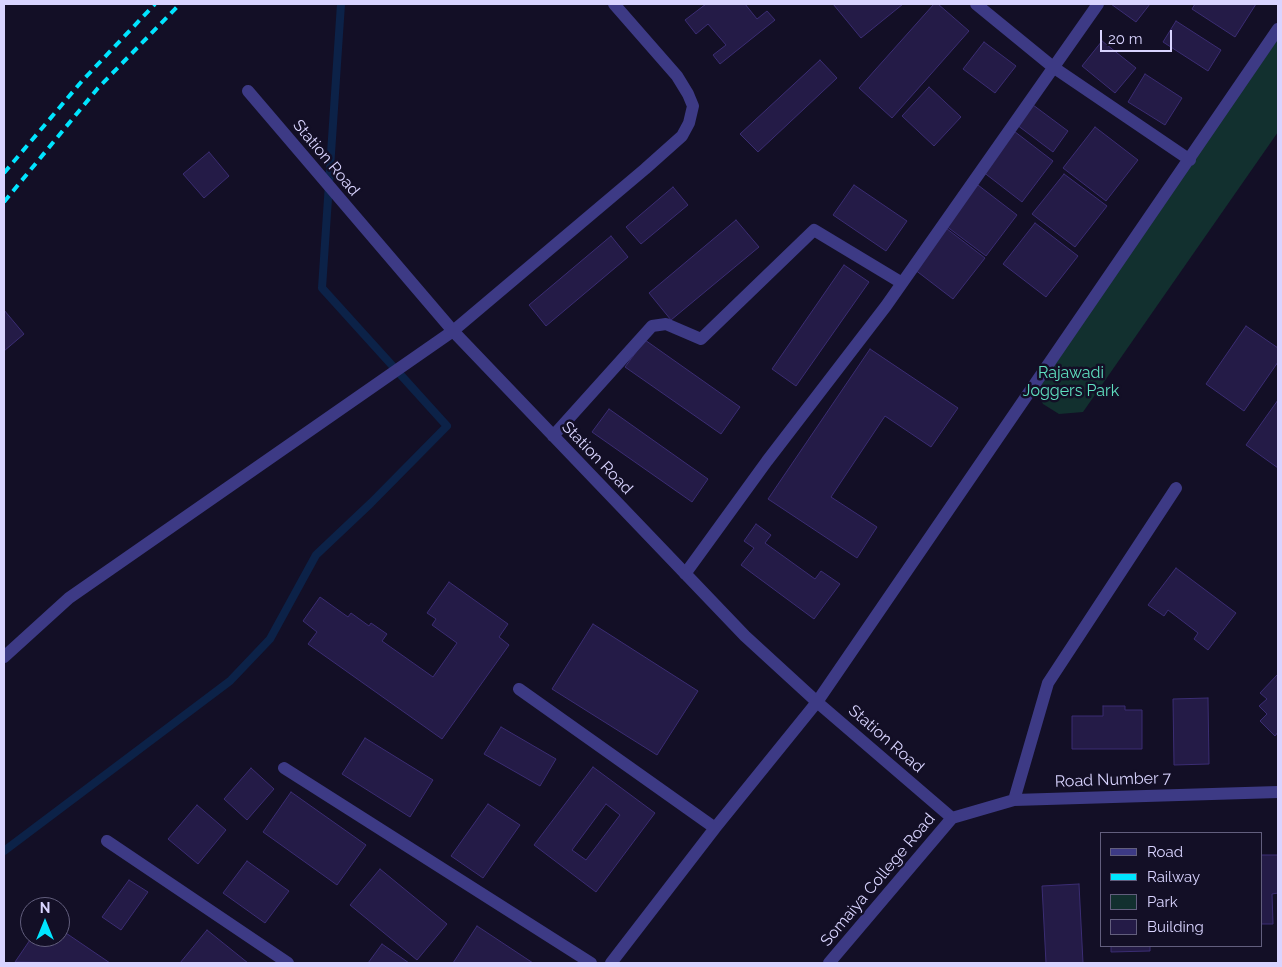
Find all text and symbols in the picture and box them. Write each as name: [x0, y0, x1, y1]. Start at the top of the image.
scale bar: [1102, 20, 1174, 52]
text: 20 m: [1108, 30, 1143, 48]
street label: Station Road: [289, 116, 363, 200]
park label: Rajawadi Joggers Park: [1023, 363, 1119, 401]
street label: Station Road: [558, 418, 636, 498]
street label: Station Road: [844, 701, 928, 777]
street label: Road Number 7: [1054, 768, 1172, 792]
street label: Somaiya College Road: [817, 810, 939, 950]
legend: [1100, 832, 1262, 947]
text: Road: [1147, 843, 1183, 861]
text: Railway: [1147, 868, 1200, 886]
text: Park: [1147, 893, 1178, 911]
north arrow: [20, 897, 70, 947]
text: N: [40, 900, 50, 916]
text: Building: [1147, 918, 1204, 936]

